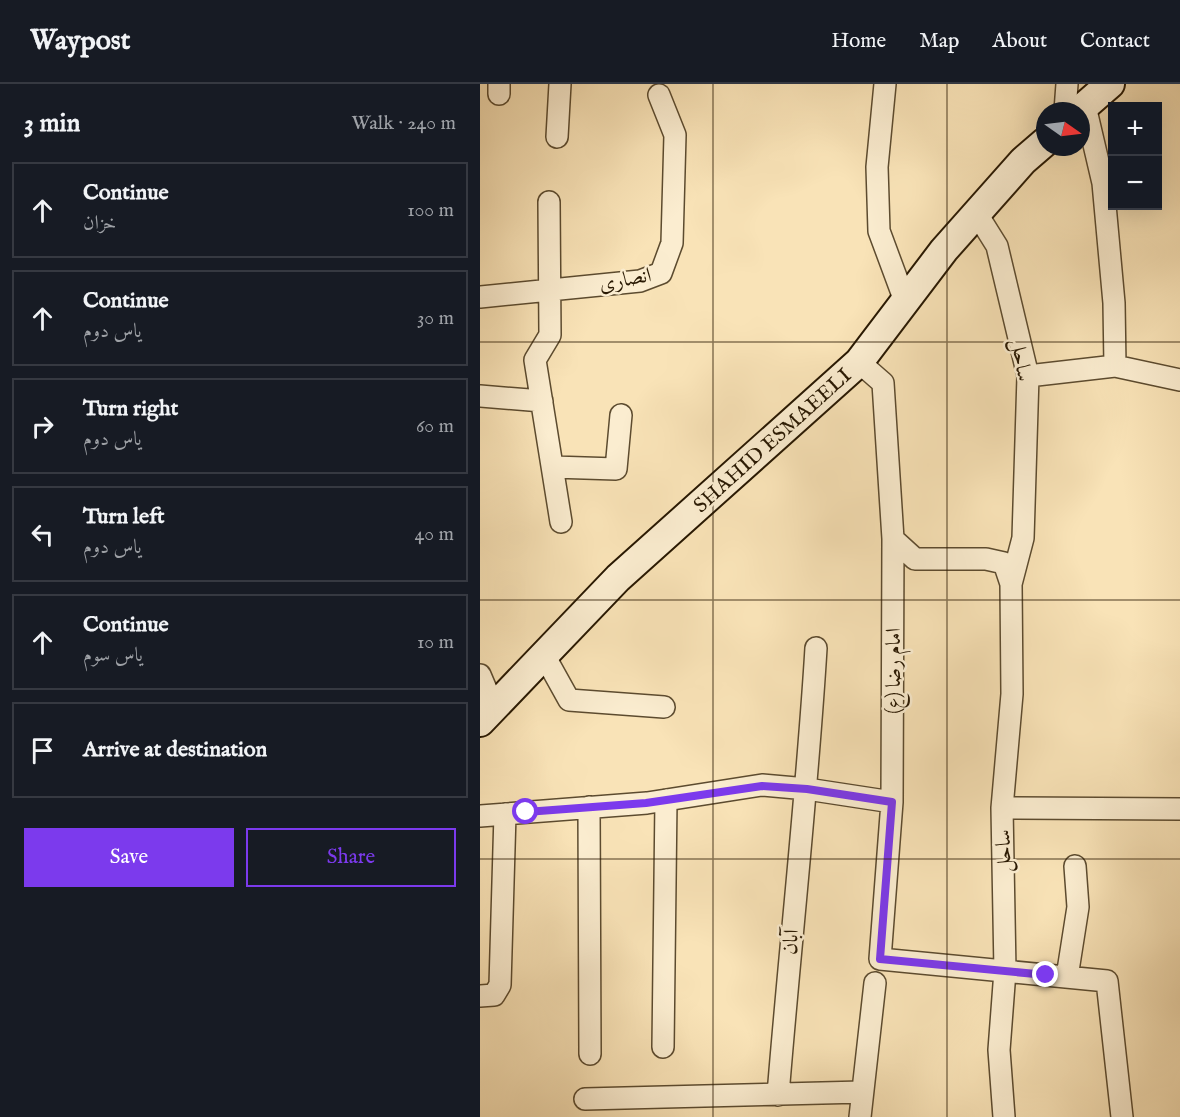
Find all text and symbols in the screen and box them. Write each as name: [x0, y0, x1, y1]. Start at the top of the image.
text: Waypost: [30, 24, 130, 59]
text: Home: [831, 28, 886, 55]
text: Map: [919, 28, 959, 55]
text: About: [992, 28, 1047, 55]
text: Contact: [1080, 28, 1150, 55]
north arrow: [1036, 102, 1090, 156]
map controls: [1108, 102, 1162, 210]
button: +: [1108, 102, 1162, 156]
text: 3 min: [24, 107, 80, 140]
text: Walk · 240 m: [351, 111, 456, 136]
button: −: [1108, 156, 1162, 210]
text: Continue: [83, 179, 169, 207]
icon: ahead: [26, 194, 59, 227]
text: 100 m: [407, 198, 454, 223]
text: خزان: [83, 211, 116, 236]
street label: انصاری: [597, 262, 654, 299]
text: Continue: [83, 287, 169, 315]
icon: ahead: [26, 302, 59, 335]
text: 30 m: [417, 306, 454, 331]
text: یاس دوم: [83, 319, 142, 344]
street label: ساحل: [1004, 337, 1037, 384]
street label: SHAHID ESMAEELI: [688, 363, 858, 519]
text: Turn right: [83, 395, 178, 423]
icon: right: [26, 410, 59, 443]
text: 60 m: [416, 414, 454, 439]
text: یاس دوم: [83, 427, 142, 452]
text: Turn left: [83, 503, 165, 531]
icon: left: [26, 518, 59, 551]
text: 40 m: [415, 522, 454, 547]
text: یاس دوم: [83, 535, 142, 560]
text: Continue: [83, 611, 169, 639]
icon: ahead: [26, 626, 59, 659]
street label: امام رضا (ع): [881, 628, 911, 714]
text: 10 m: [417, 630, 454, 655]
text: یاس سوم: [83, 643, 143, 668]
icon: arrive: [26, 734, 59, 767]
text: Arrive at destination: [83, 736, 267, 764]
route start: [512, 798, 538, 824]
button: Save: [24, 828, 234, 887]
button: Share: [246, 828, 456, 887]
street label: ساحل: [991, 829, 1018, 873]
street label: آبان: [776, 926, 806, 956]
route end: [1032, 961, 1058, 987]

